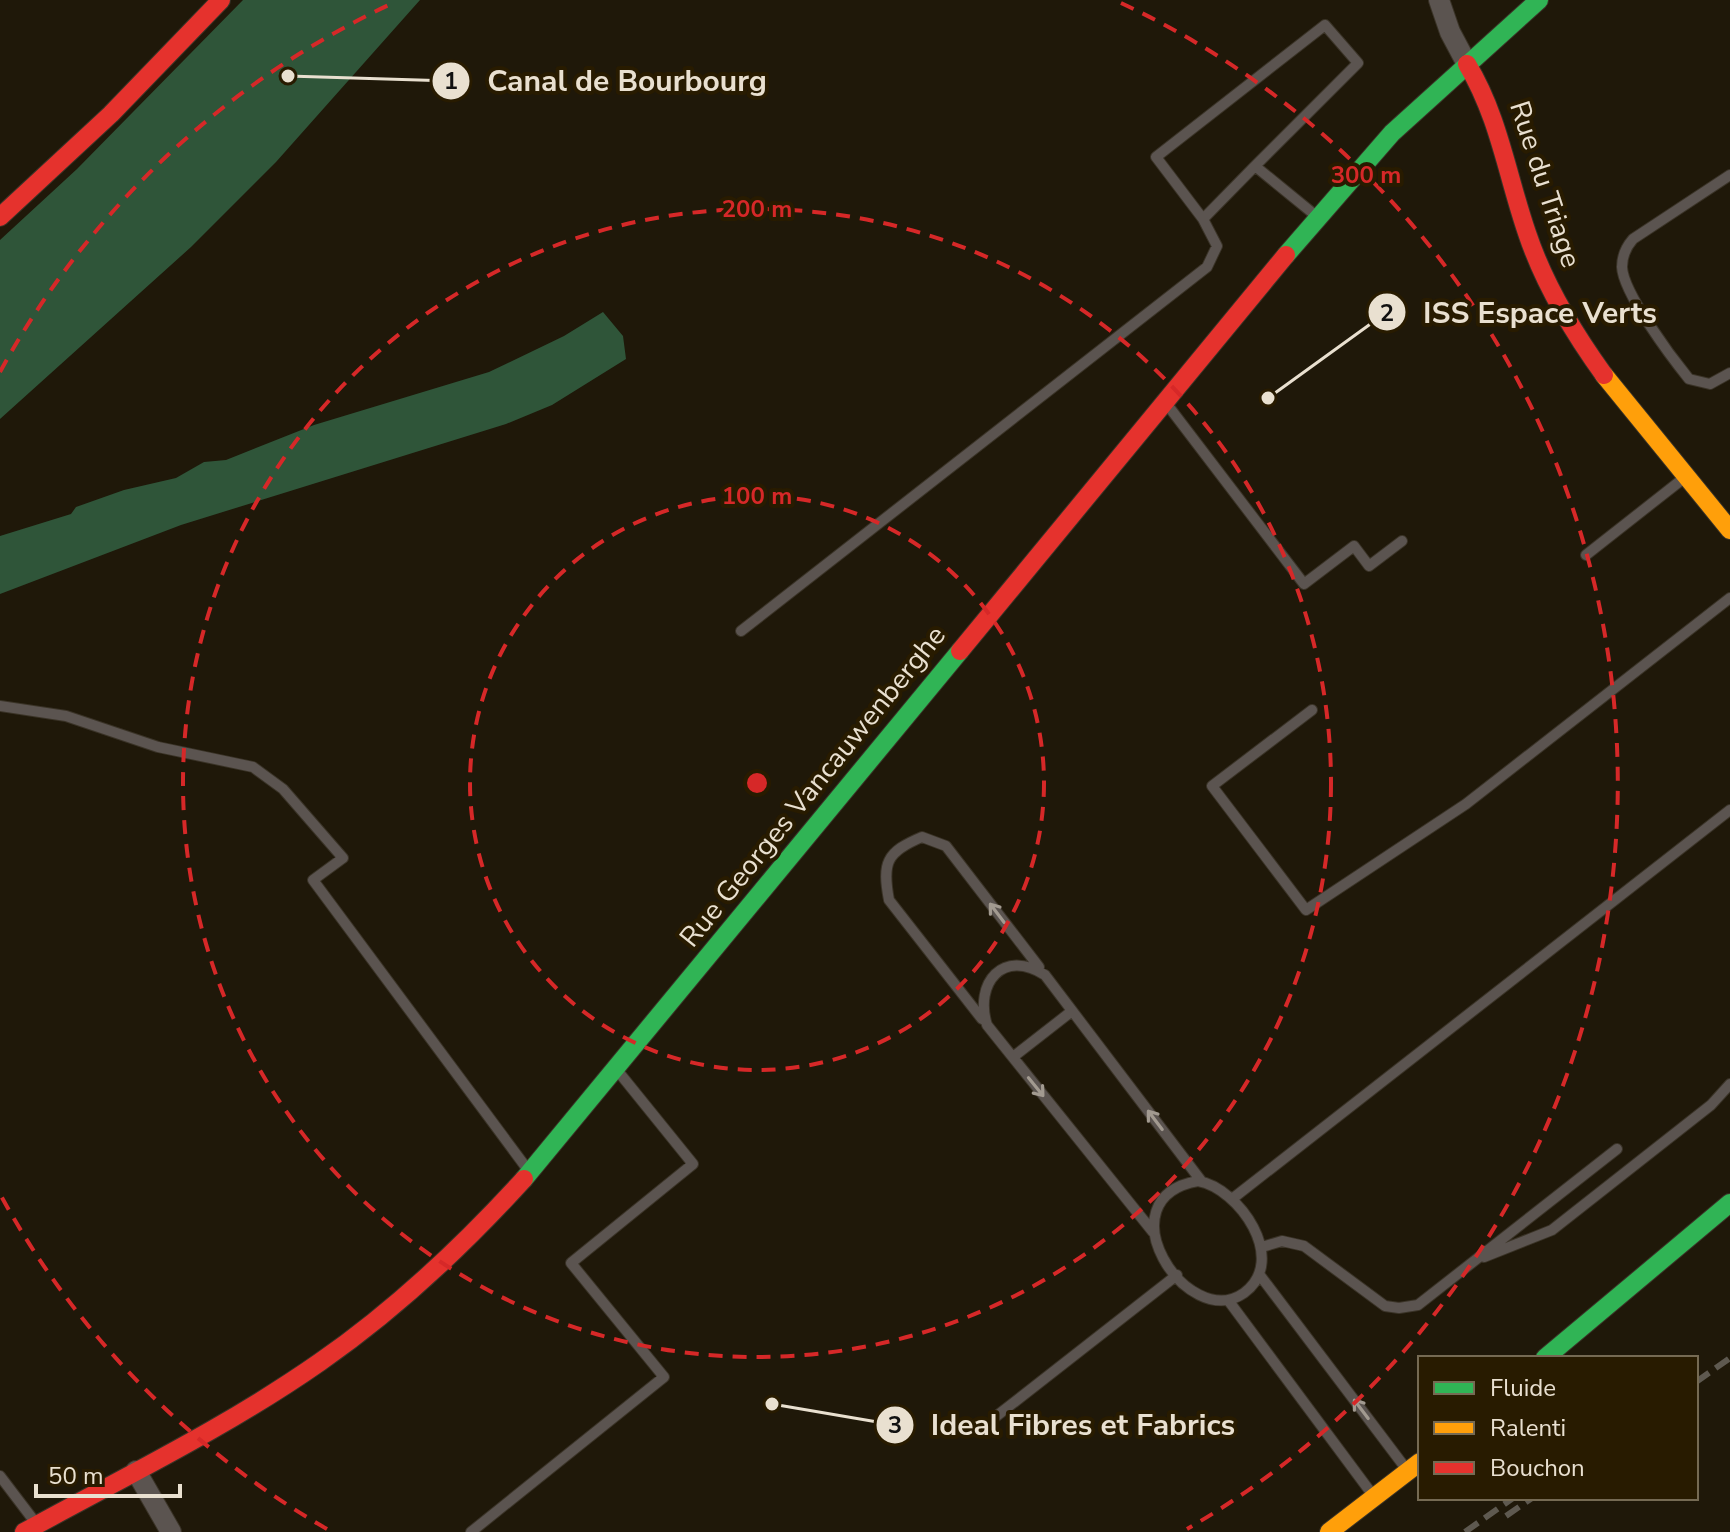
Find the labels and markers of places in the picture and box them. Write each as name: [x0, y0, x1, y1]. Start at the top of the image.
callout: Canal de Bourbourg: [431, 54, 783, 108]
callout: ISS Espace Verts: [1367, 285, 1673, 339]
centre of rings: [743, 769, 771, 797]
callout: Ideal Fibres et Fabrics: [875, 1398, 1251, 1452]

